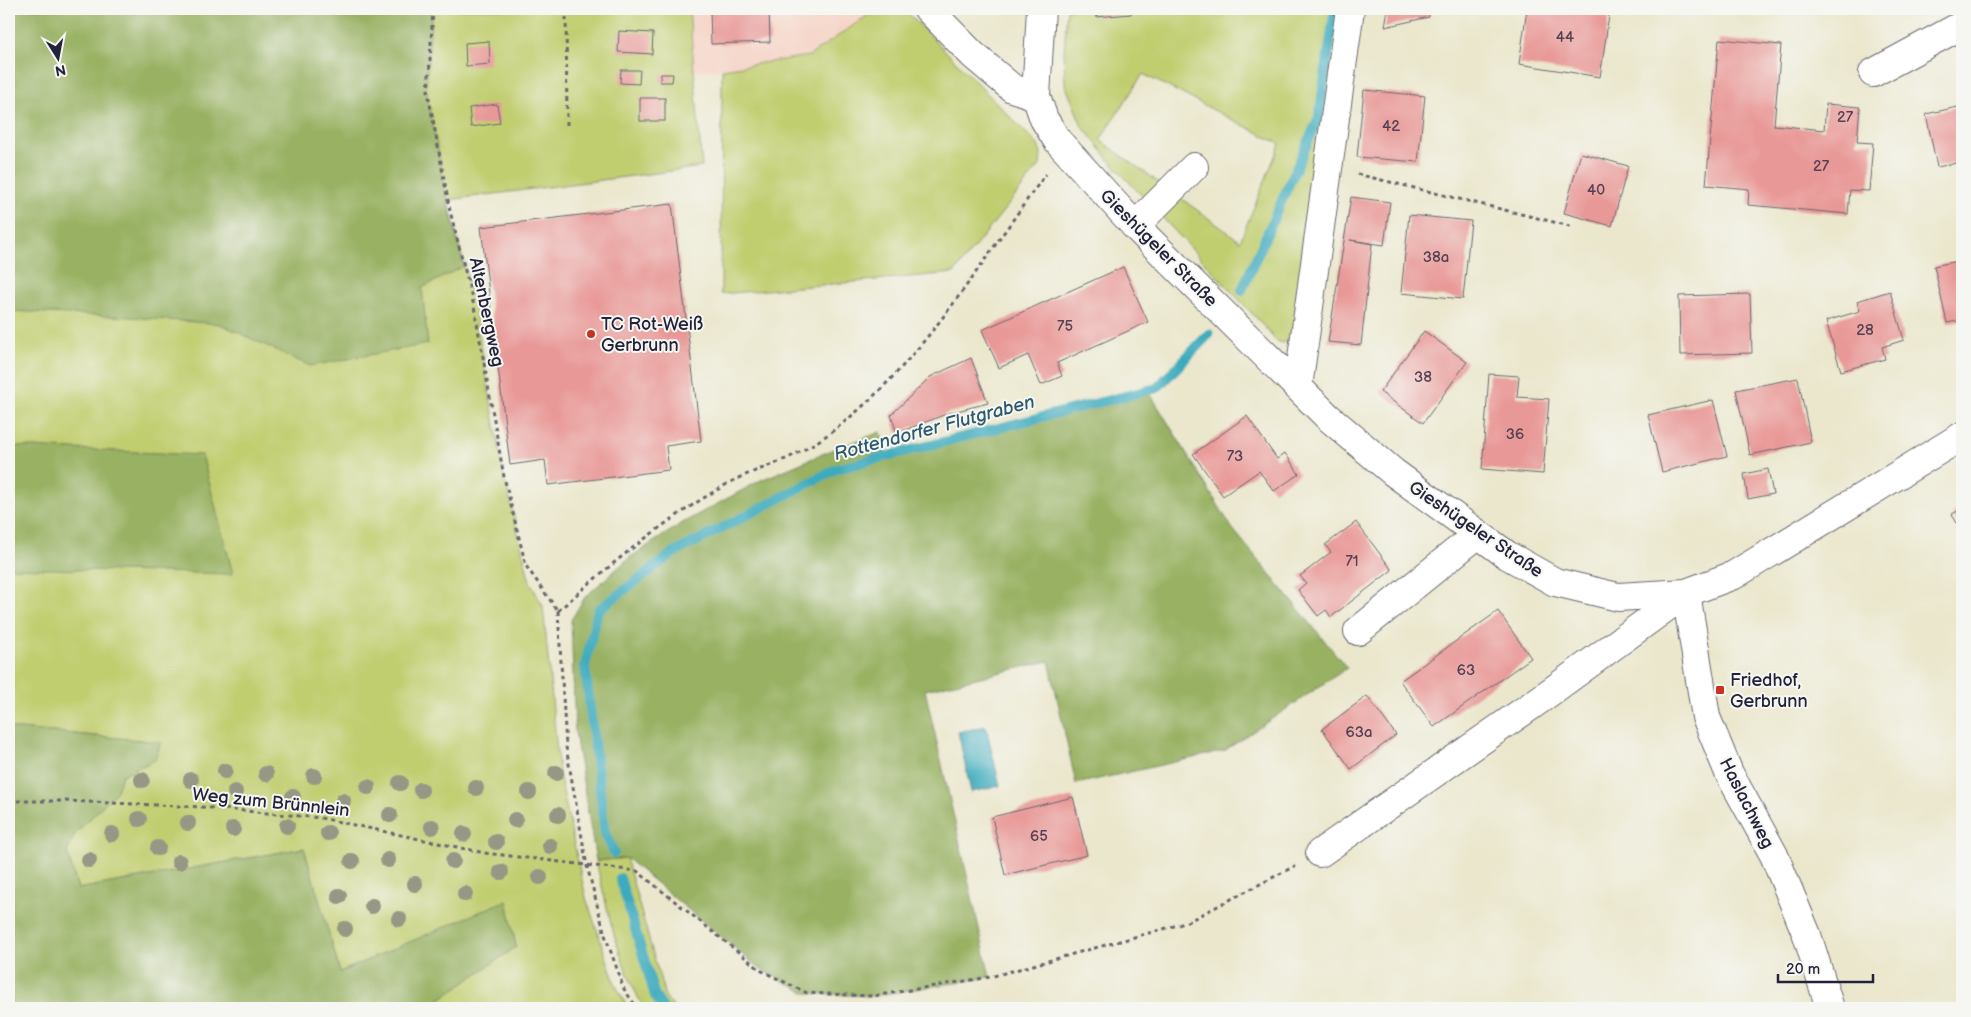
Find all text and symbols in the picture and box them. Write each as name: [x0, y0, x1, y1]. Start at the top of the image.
house number: 44: [1556, 28, 1574, 47]
north arrow: [32, 32, 82, 82]
text: N: [54, 61, 67, 80]
house number: 27: [1837, 108, 1854, 127]
house number: 42: [1382, 117, 1400, 136]
house number: 27: [1813, 157, 1830, 176]
house number: 40: [1587, 181, 1605, 200]
street label: Gieshügeler Straße: [1096, 185, 1222, 312]
house number: 38a: [1423, 248, 1449, 267]
street label: Altenbergweg: [465, 255, 508, 369]
place label: TC Rot-Weiß Gerbrunn: [601, 314, 703, 356]
house number: 75: [1057, 317, 1073, 336]
house number: 28: [1856, 321, 1874, 340]
marker: TC Rot-Weiß Gerbrunn: [585, 328, 597, 340]
house number: 38: [1414, 368, 1432, 387]
water label: Rottendorfer Flutgraben: [831, 391, 1037, 466]
house number: 36: [1506, 425, 1524, 444]
house number: 73: [1227, 447, 1243, 466]
street label: Gieshügeler Straße: [1405, 477, 1547, 582]
house number: 71: [1345, 552, 1359, 571]
house number: 63: [1457, 661, 1475, 680]
place label: Friedhof, Gerbrunn: [1730, 670, 1808, 712]
marker: Friedhof, Gerbrunn: [1714, 684, 1726, 696]
house number: 63a: [1346, 723, 1372, 742]
street label: Haslachweg: [1715, 754, 1778, 852]
street label: Weg zum Brünnlein: [191, 784, 351, 821]
house number: 65: [1030, 827, 1048, 846]
scale bar: [1778, 952, 1874, 984]
text: 20 m: [1786, 960, 1820, 979]

